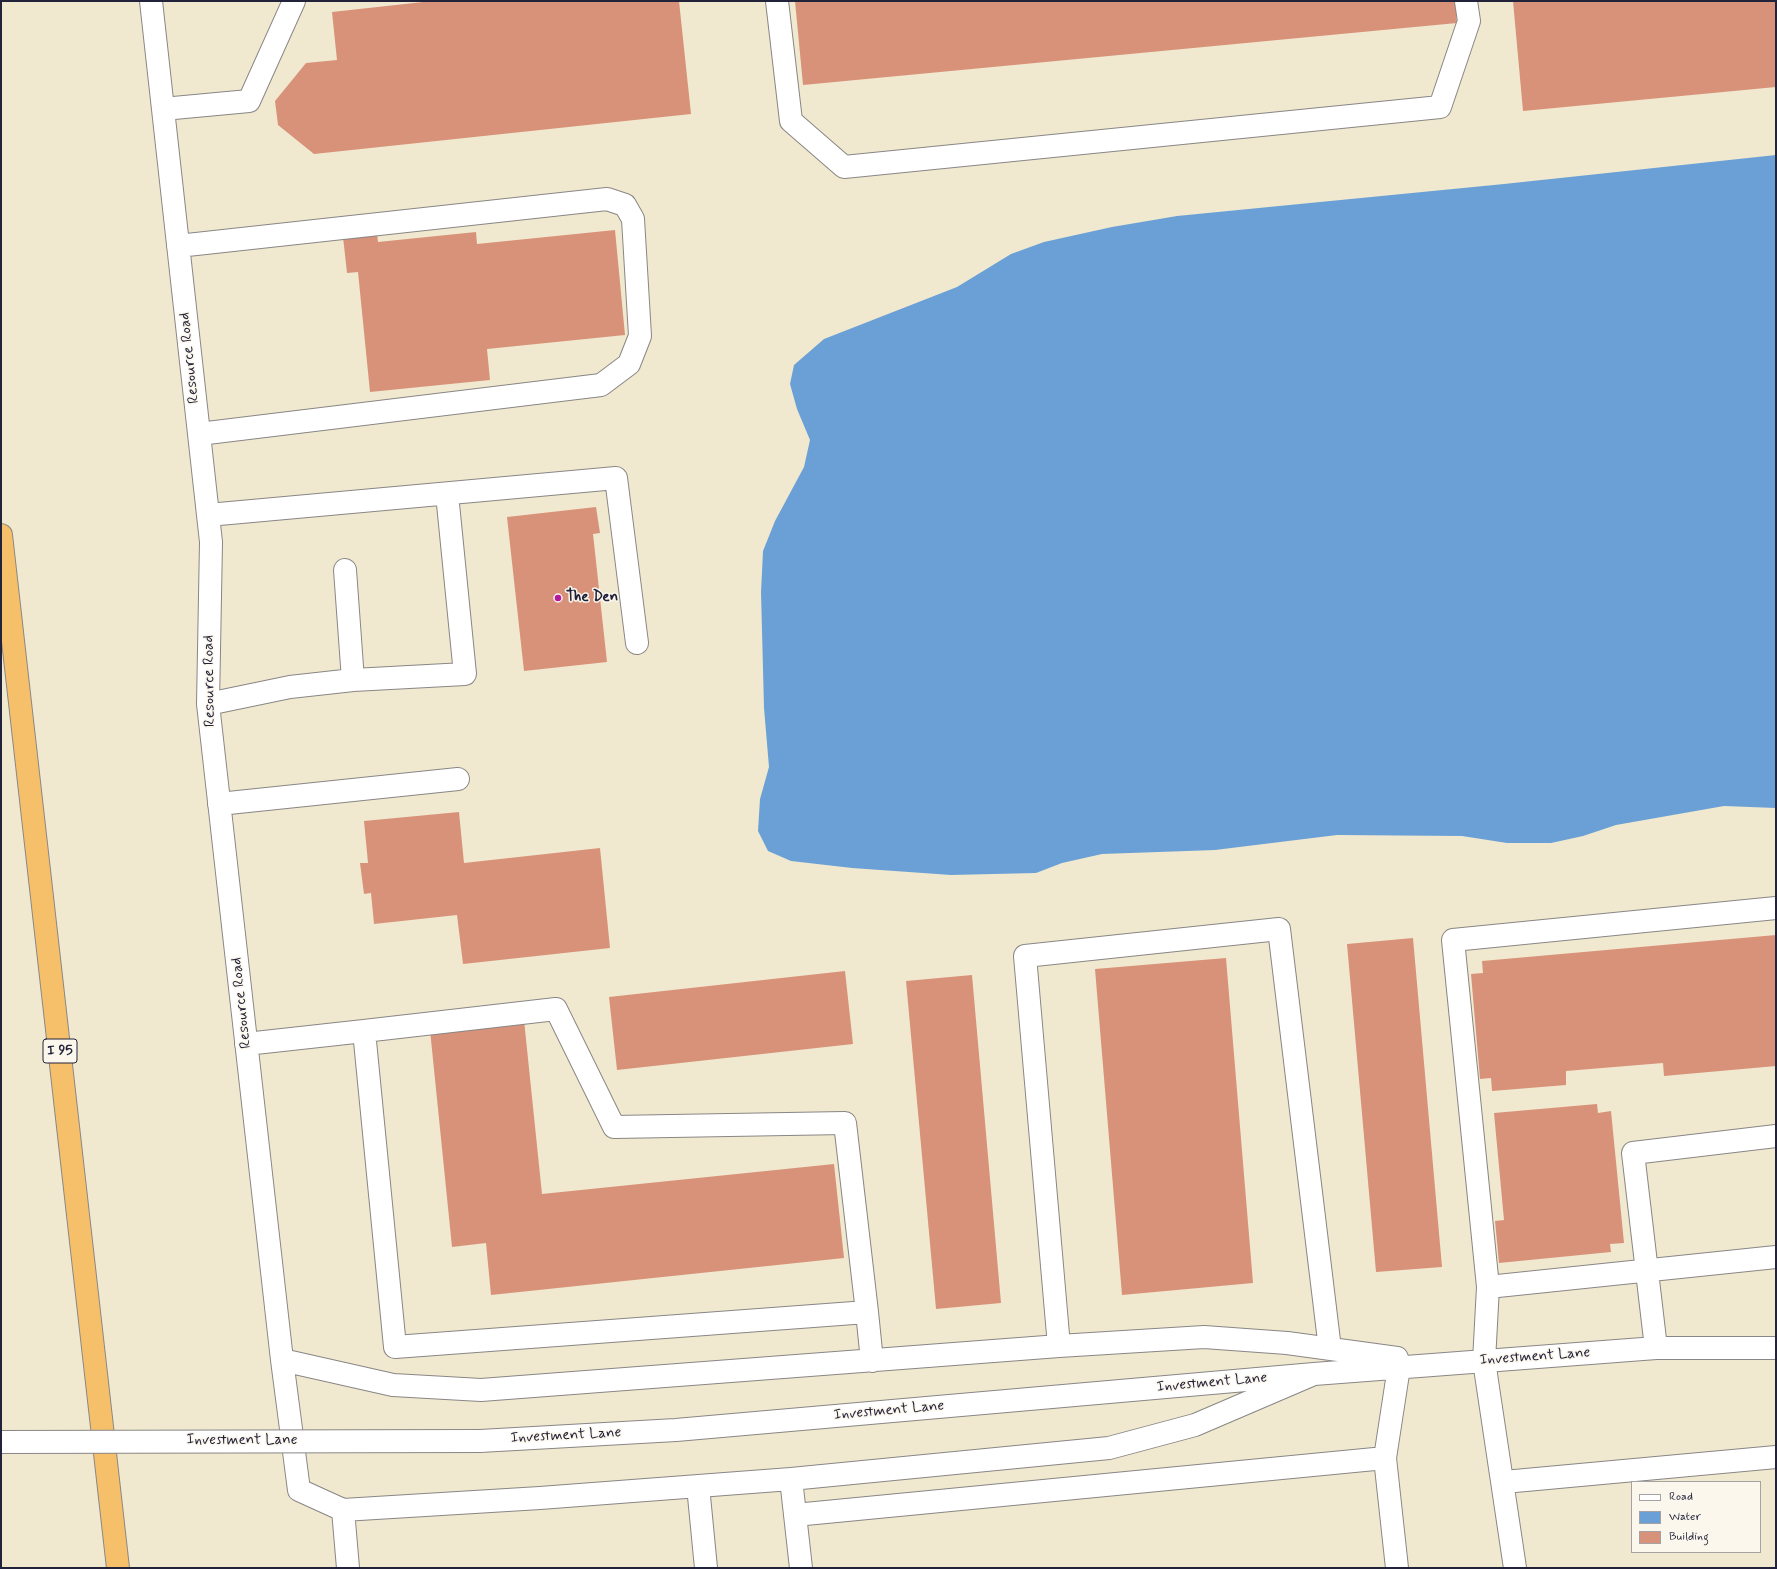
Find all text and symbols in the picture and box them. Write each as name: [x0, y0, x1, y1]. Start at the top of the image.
street label: Resource Road: [176, 311, 204, 405]
place label: The Den: [566, 589, 618, 607]
marker: The Den: [553, 593, 563, 603]
street label: Resource Road: [200, 635, 220, 727]
street label: Resource Road: [228, 956, 256, 1050]
road number: I 95: [43, 1039, 77, 1063]
street label: Investment Lane: [1479, 1344, 1591, 1370]
street label: Investment Lane: [1156, 1369, 1268, 1397]
street label: Investment Lane: [833, 1397, 945, 1425]
street label: Investment Lane: [510, 1424, 622, 1448]
street label: Investment Lane: [187, 1432, 297, 1450]
legend: [1631, 1481, 1761, 1553]
text: Road: [1669, 1489, 1693, 1505]
text: Water: [1669, 1509, 1701, 1525]
text: Building: [1669, 1529, 1709, 1545]

